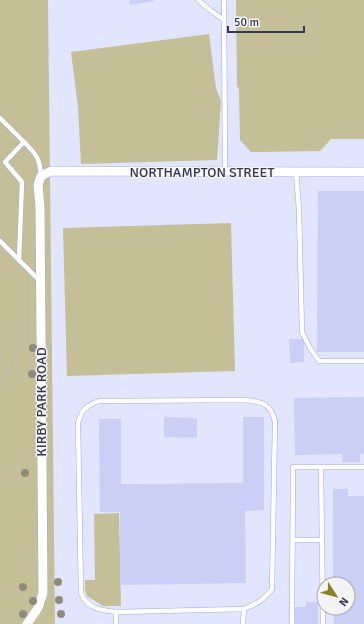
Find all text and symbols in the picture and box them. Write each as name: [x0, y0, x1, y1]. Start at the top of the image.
scale bar: [228, 8, 304, 34]
text: 50 m: [234, 15, 259, 30]
street label: NORTHAMPTON STREET: [130, 164, 275, 181]
street label: KIRBY PARK ROAD: [33, 347, 50, 457]
north arrow: [316, 576, 356, 616]
text: N: [336, 595, 351, 609]

